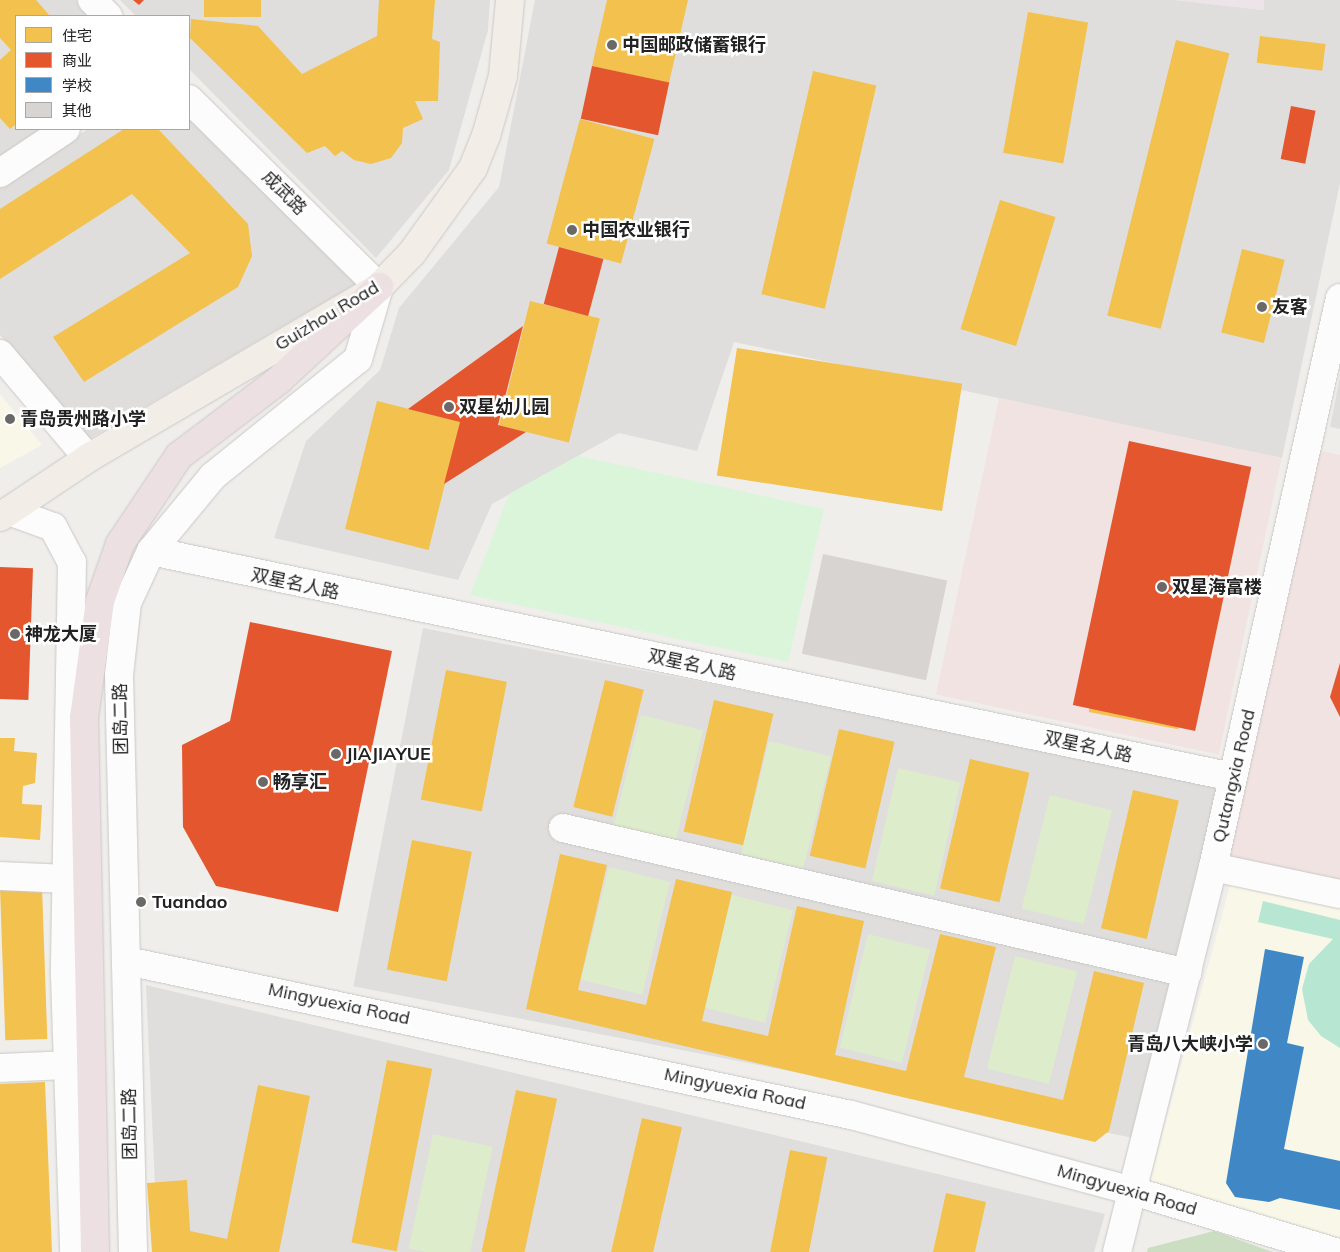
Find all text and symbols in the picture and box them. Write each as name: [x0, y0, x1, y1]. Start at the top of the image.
legend: [15, 15, 190, 130]
text: 住宅: [62, 26, 92, 45]
place label: 中国邮政储蓄银行: [622, 34, 766, 56]
marker: 中国邮政储蓄银行: [606, 39, 618, 51]
text: 商业: [62, 51, 92, 70]
text: 学校: [62, 76, 92, 95]
text: 其他: [62, 101, 92, 120]
street label: 成武路: [257, 166, 311, 220]
place label: 中国农业银行: [582, 219, 690, 241]
marker: 中国农业银行: [566, 224, 578, 236]
street label: Guizhou Road: [271, 277, 383, 355]
place label: 友客: [1272, 296, 1308, 318]
marker: 友客: [1256, 301, 1268, 313]
place label: 双星幼儿园: [459, 396, 549, 418]
marker: 双星幼儿园: [443, 401, 455, 413]
place label: 青岛贵州路小学: [20, 408, 146, 430]
marker: 青岛贵州路小学: [4, 413, 16, 425]
street label: 双星名人路: [249, 564, 341, 604]
place label: 双星海富楼: [1172, 576, 1262, 598]
marker: 双星海富楼: [1156, 581, 1168, 593]
place label: 神龙大厦: [25, 623, 97, 645]
marker: 神龙大厦: [9, 628, 21, 640]
street label: 双星名人路: [646, 645, 738, 685]
street label: 团岛二路: [110, 683, 132, 755]
street label: Qutangxia Road: [1208, 707, 1260, 845]
street label: 双星名人路: [1042, 727, 1134, 767]
place label: JIAJIAYUE: [346, 743, 431, 765]
marker: JIAJIAYUE: [330, 748, 342, 760]
place label: 畅享汇: [273, 771, 327, 793]
marker: 畅享汇: [257, 776, 269, 788]
place label: Tuandao: [152, 891, 228, 913]
marker: Tuandao: [134, 895, 148, 909]
street label: Mingyuexia Road: [266, 978, 412, 1030]
place label: 青岛八大峡小学: [1127, 1033, 1253, 1055]
marker: 青岛八大峡小学: [1257, 1038, 1269, 1050]
street label: Mingyuexia Road: [662, 1063, 808, 1115]
street label: 团岛二路: [119, 1088, 141, 1160]
street label: Mingyuexia Road: [1055, 1160, 1199, 1220]

